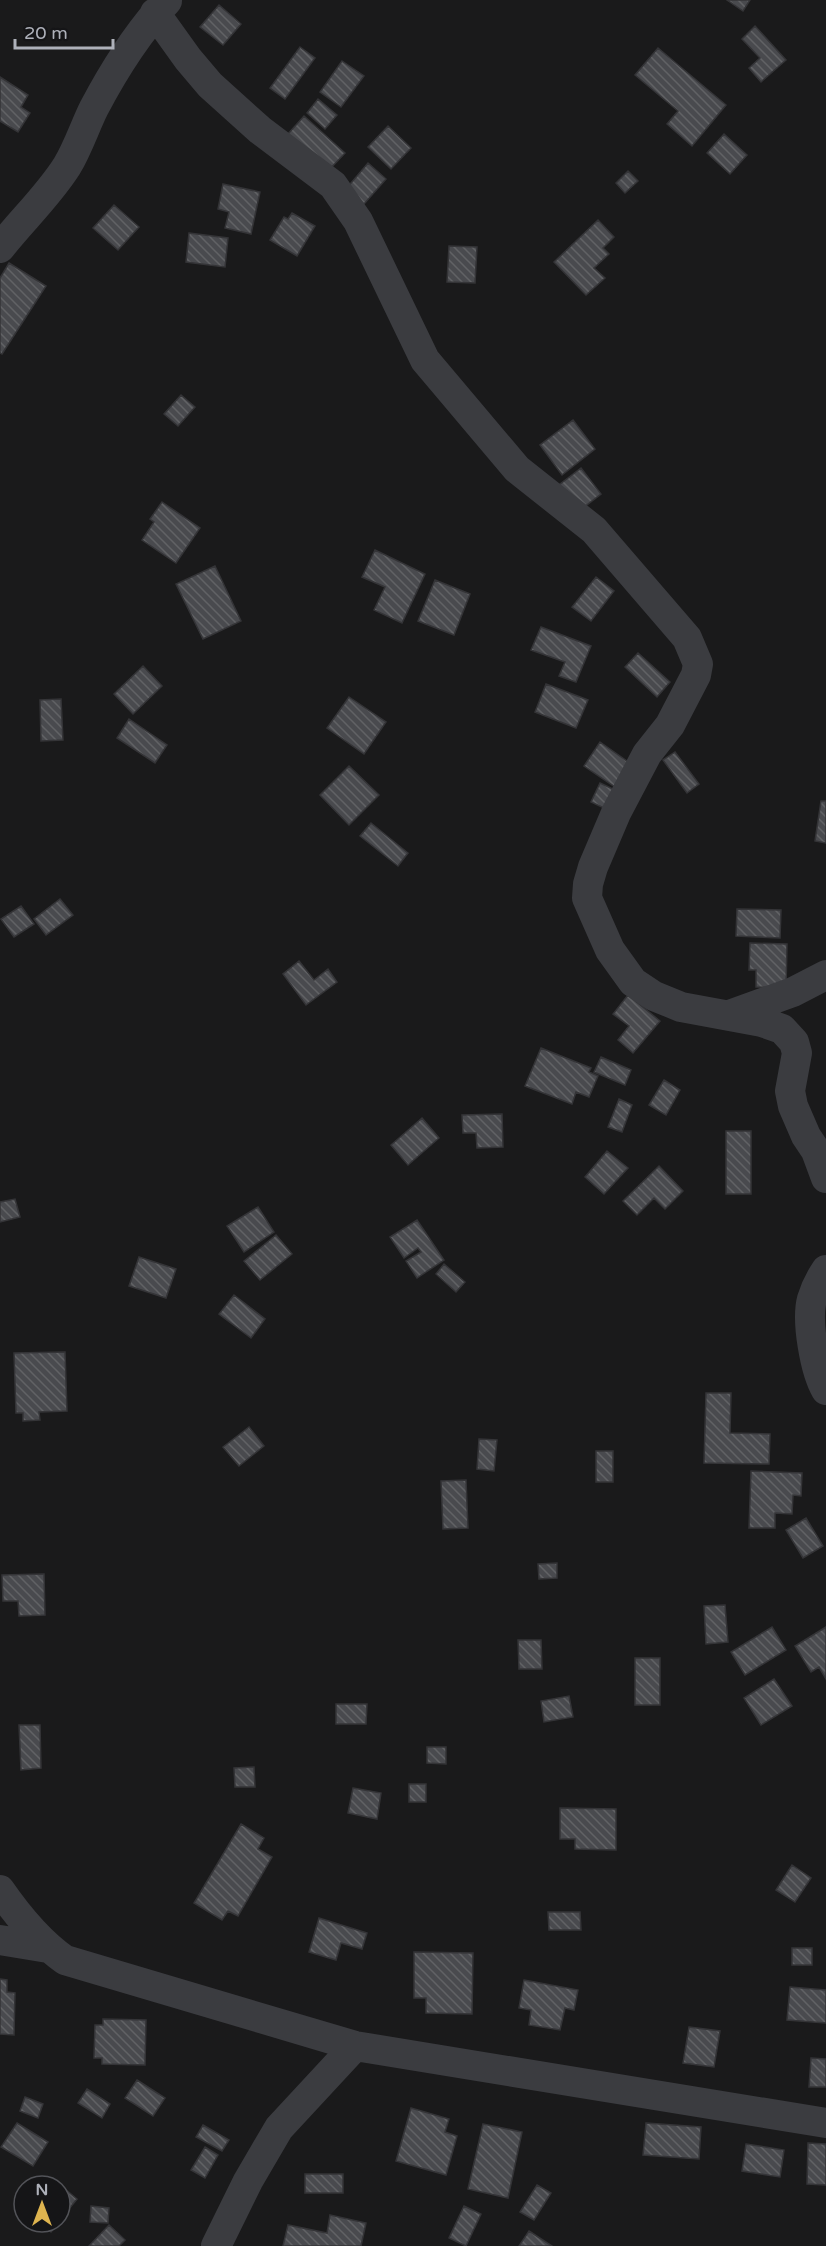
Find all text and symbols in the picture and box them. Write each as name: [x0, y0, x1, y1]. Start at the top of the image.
scale bar: [15, 12, 112, 50]
text: 20 m: [24, 22, 68, 44]
north arrow: [12, 2174, 72, 2234]
text: N: [36, 2180, 48, 2200]

